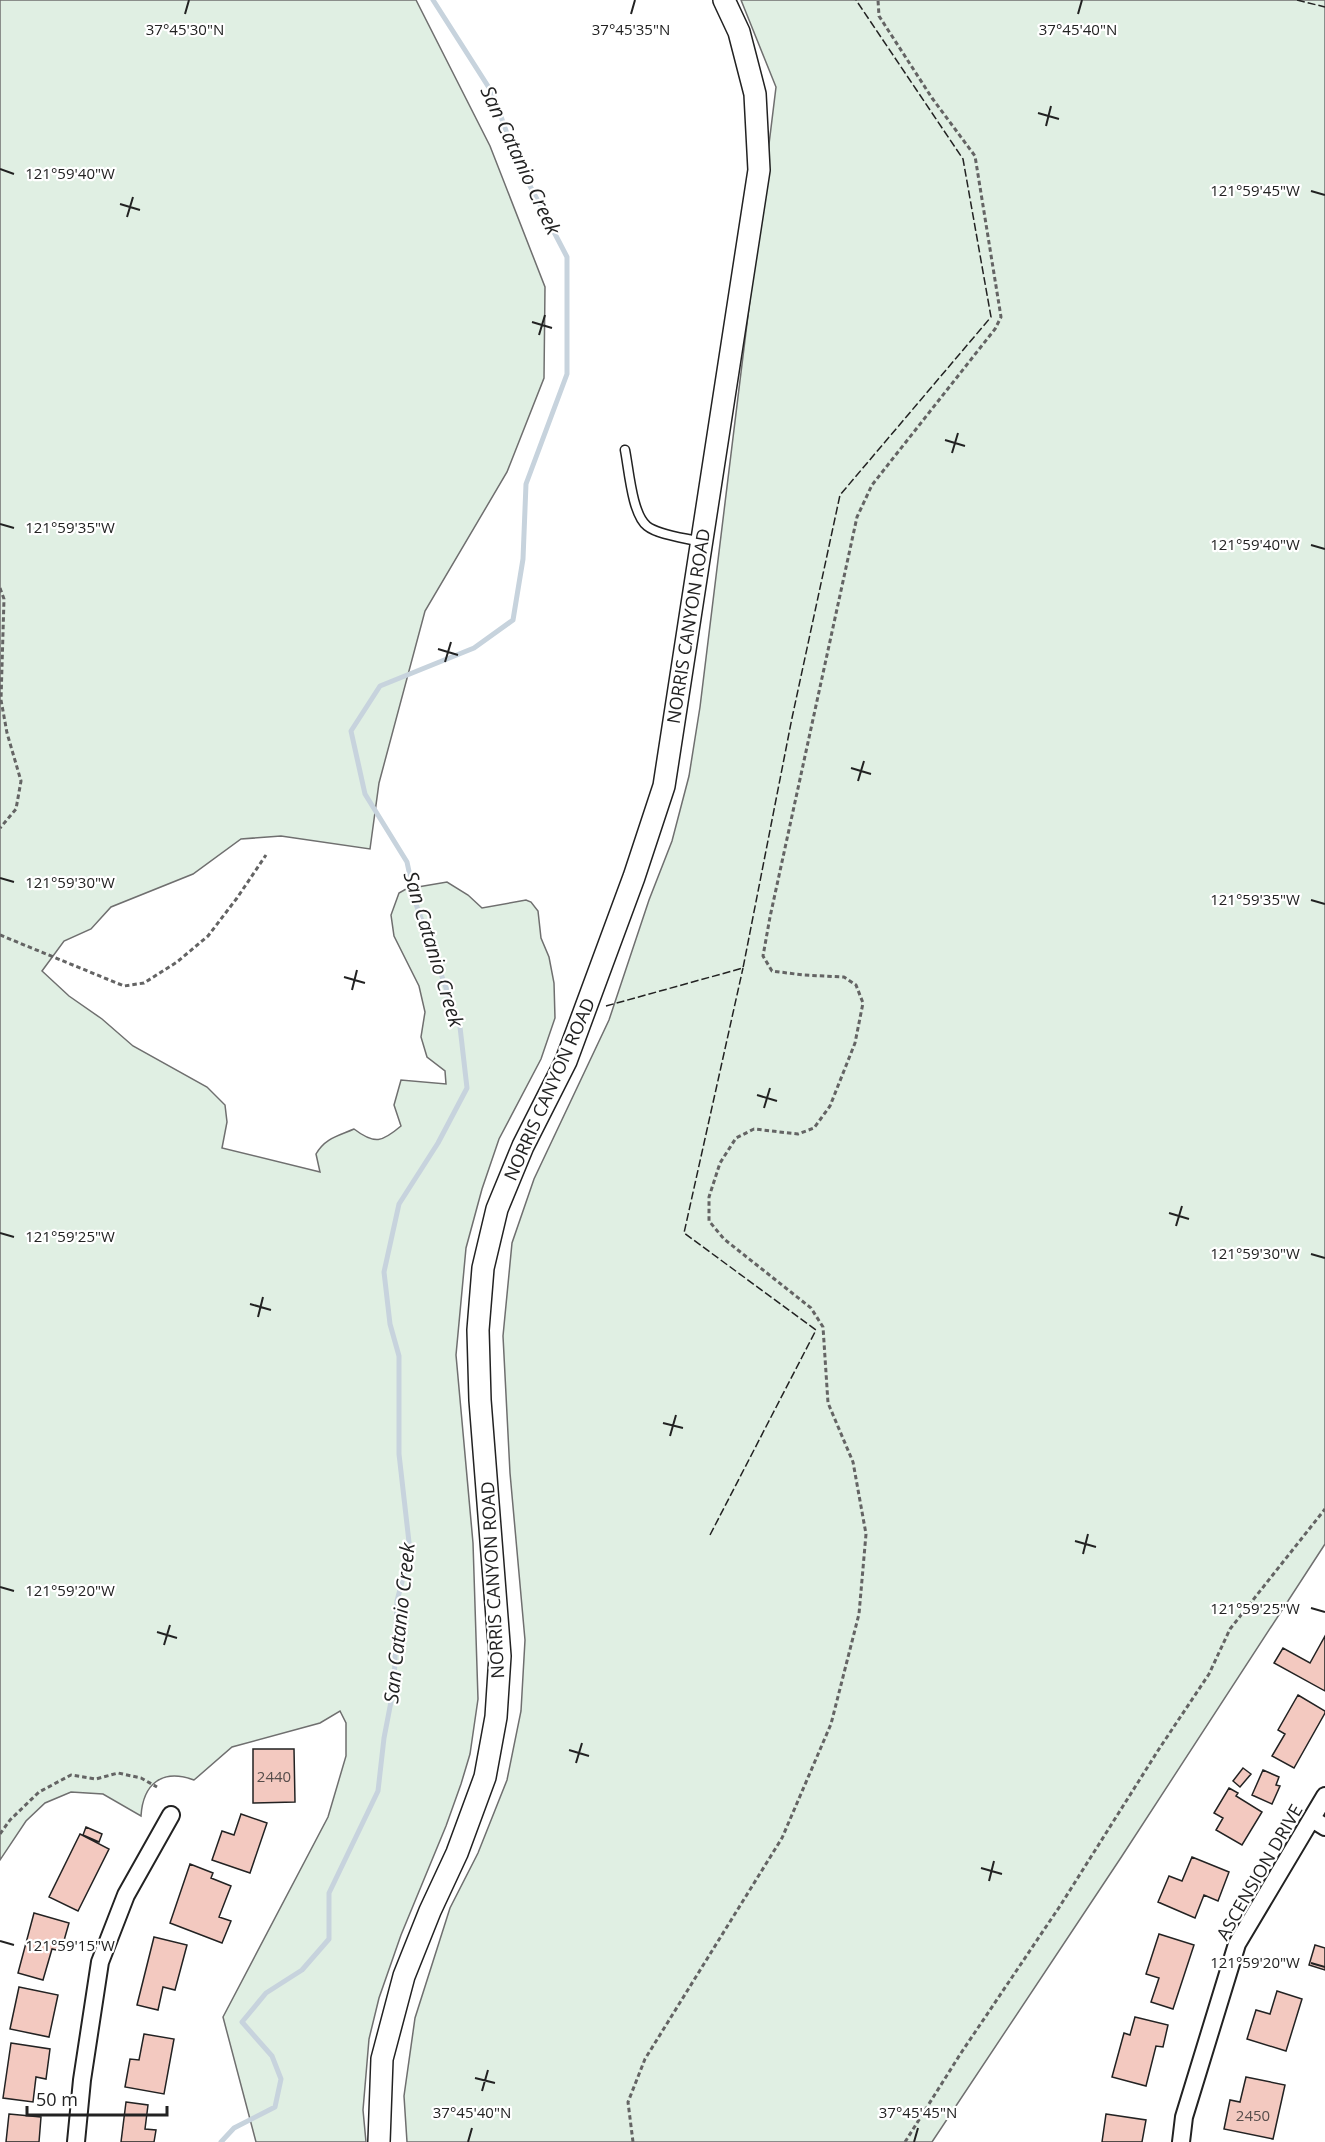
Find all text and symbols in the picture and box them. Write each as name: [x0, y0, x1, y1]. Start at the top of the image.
text: 37°45'30"N: [146, 19, 224, 39]
text: 37°45'35"N: [592, 19, 670, 39]
text: 37°45'40"N: [1039, 19, 1117, 39]
water label: San Catanio Creek: [475, 81, 568, 240]
text: 121°59'40"W: [25, 163, 115, 183]
text: 121°59'45"W: [1210, 180, 1300, 200]
text: 121°59'35"W: [25, 517, 115, 537]
street label: NORRIS CANYON ROAD: [661, 527, 715, 725]
text: 121°59'40"W: [1210, 534, 1300, 554]
water label: San Catanio Creek: [397, 868, 471, 1031]
text: 121°59'30"W: [25, 872, 115, 892]
text: 121°59'35"W: [1210, 889, 1300, 909]
street label: NORRIS CANYON ROAD: [498, 994, 600, 1184]
text: 121°59'25"W: [25, 1226, 115, 1246]
text: 121°59'30"W: [1210, 1243, 1300, 1263]
street label: NORRIS CANYON ROAD: [475, 1481, 509, 1679]
water label: San Catanio Creek: [377, 1540, 421, 1705]
text: 121°59'20"W: [25, 1580, 115, 1600]
text: 121°59'25"W: [1210, 1598, 1300, 1618]
house number: 2440: [257, 1766, 291, 1786]
street label: ASCENSION DRIVE: [1210, 1800, 1308, 1944]
text: 121°59'15"W: [25, 1935, 115, 1955]
text: 121°59'20"W: [1210, 1952, 1300, 1972]
scale bar: [27, 2079, 166, 2117]
text: 50 m: [36, 2087, 78, 2111]
text: 37°45'40"N: [433, 2102, 511, 2122]
text: 37°45'45"N: [879, 2102, 957, 2122]
house number: 2450: [1236, 2105, 1270, 2125]

